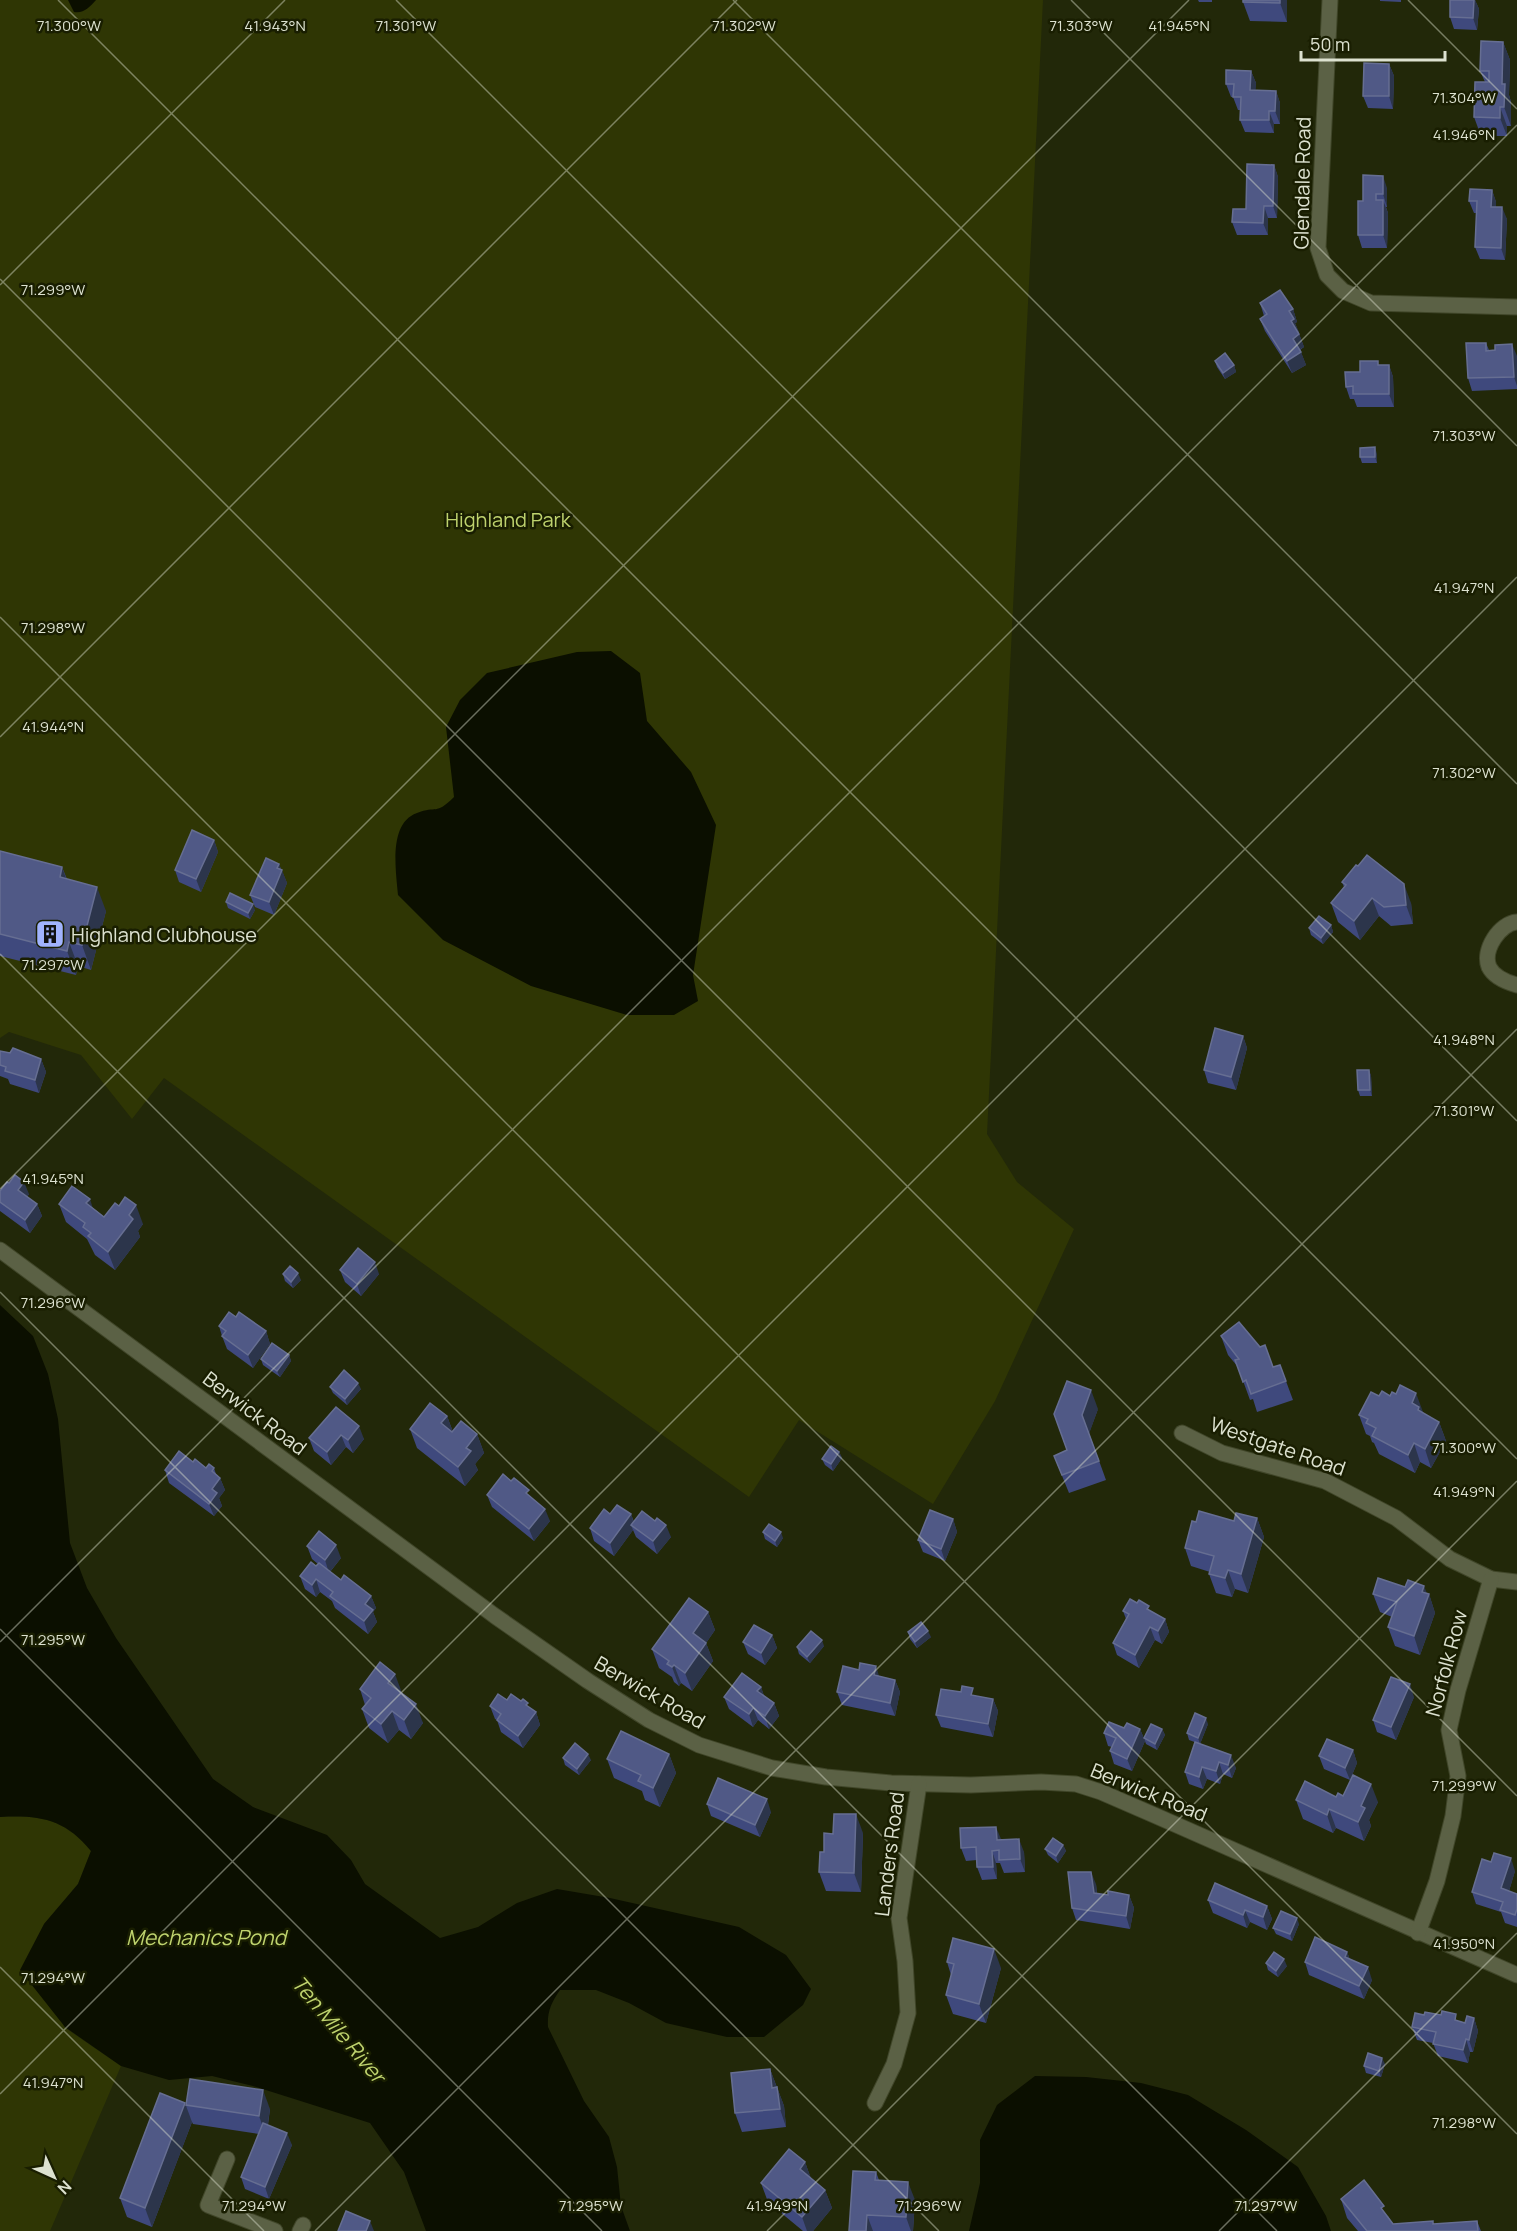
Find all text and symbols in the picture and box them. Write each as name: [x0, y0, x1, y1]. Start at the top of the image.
text: 71.300°W: [37, 15, 101, 36]
text: 41.943°N: [244, 15, 306, 36]
text: 71.301°W: [376, 15, 436, 36]
text: 71.302°W: [712, 15, 776, 36]
text: 71.303°W: [1049, 15, 1113, 36]
text: 41.945°N: [1148, 15, 1210, 36]
scale bar: [1301, 24, 1445, 62]
text: 50 m: [1310, 32, 1350, 56]
text: 71.304°W: [1432, 87, 1496, 108]
street label: Glendale Road: [1287, 116, 1317, 250]
text: 41.946°N: [1433, 124, 1495, 145]
text: 71.299°W: [21, 279, 85, 300]
text: 71.303°W: [1432, 425, 1496, 446]
park label: Highland Park: [445, 506, 572, 533]
text: 41.947°N: [1434, 577, 1494, 598]
text: 71.298°W: [21, 617, 85, 638]
text: 41.944°N: [22, 716, 84, 737]
text: 71.302°W: [1432, 762, 1496, 783]
building icon: Highland Clubhouse: [34, 918, 66, 950]
place label: Highland Clubhouse: [71, 921, 257, 948]
text: 71.297°W: [22, 954, 84, 975]
text: 41.948°N: [1433, 1029, 1495, 1050]
text: 71.301°W: [1434, 1100, 1494, 1121]
text: 41.945°N: [22, 1168, 84, 1189]
text: 71.296°W: [21, 1292, 85, 1313]
street label: Berwick Road: [198, 1365, 312, 1461]
street label: Westgate Road: [1207, 1410, 1349, 1482]
text: 71.300°W: [1432, 1437, 1496, 1458]
text: 41.949°N: [1433, 1481, 1495, 1502]
street label: Norfolk Row: [1419, 1607, 1473, 1719]
text: 71.295°W: [21, 1629, 85, 1650]
street label: Berwick Road: [590, 1649, 710, 1735]
street label: Berwick Road: [1087, 1756, 1211, 1828]
text: 71.299°W: [1432, 1775, 1496, 1796]
street label: Landers Road: [868, 1790, 910, 1918]
water label: Mechanics Pond: [126, 1923, 288, 1951]
text: 41.950°N: [1433, 1933, 1495, 1954]
text: 71.294°W: [21, 1967, 85, 1988]
water label: Ten Mile River: [286, 1970, 394, 2090]
text: 41.947°N: [23, 2072, 83, 2093]
text: 71.298°W: [1432, 2112, 1496, 2133]
north arrow: [24, 2147, 84, 2207]
text: N: [53, 2176, 76, 2199]
text: 71.294°W: [222, 2195, 286, 2216]
text: 71.295°W: [559, 2195, 623, 2216]
text: 41.949°N: [746, 2195, 808, 2216]
text: 71.296°W: [897, 2195, 961, 2216]
text: 71.297°W: [1235, 2195, 1297, 2216]

